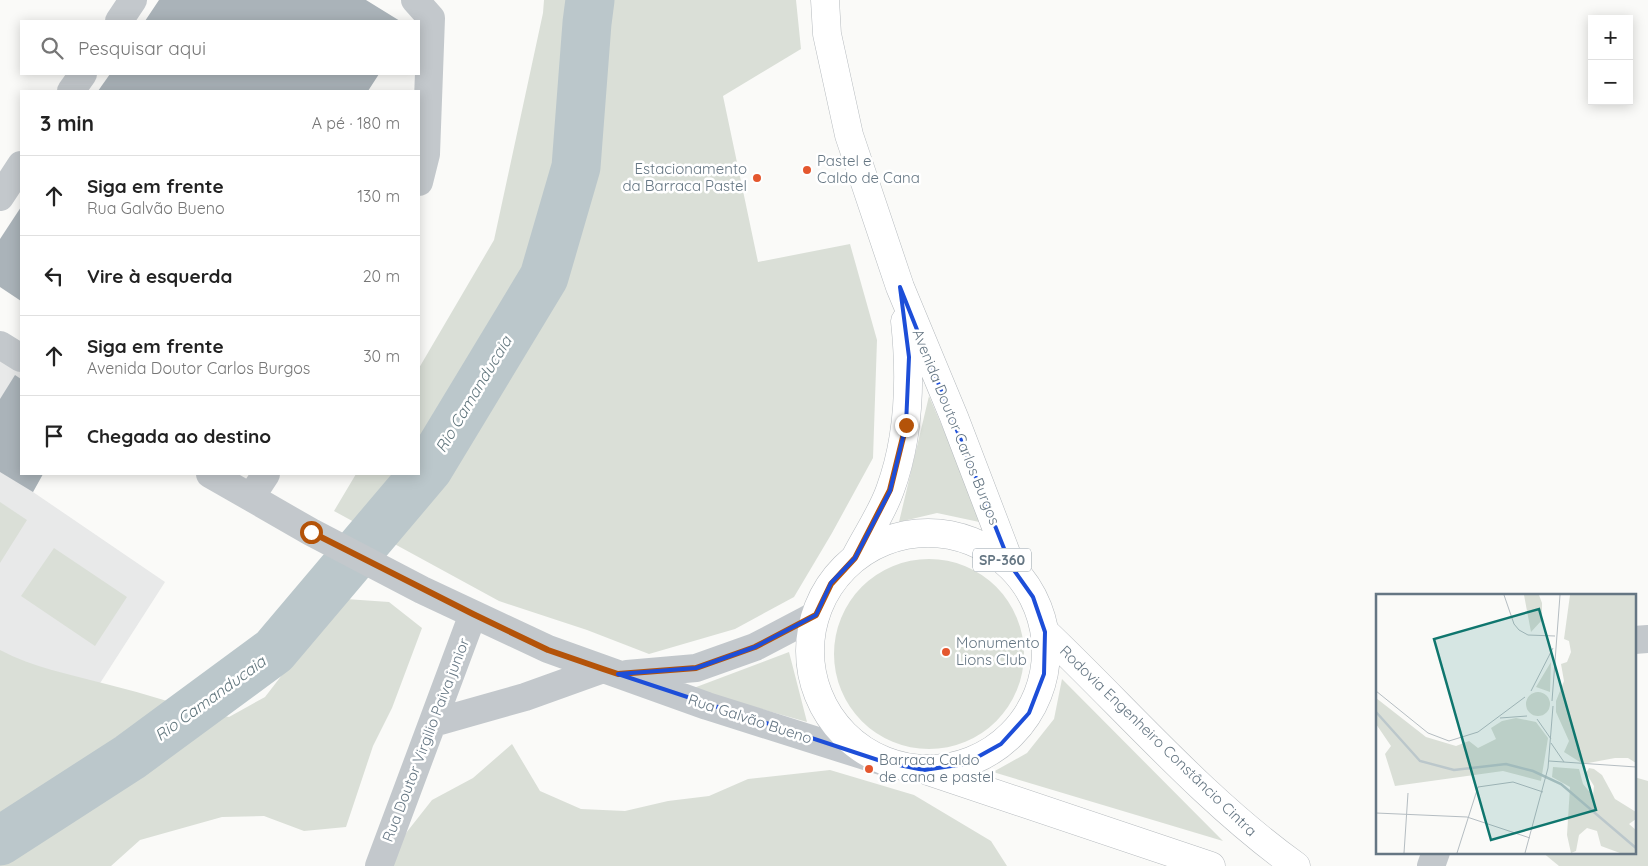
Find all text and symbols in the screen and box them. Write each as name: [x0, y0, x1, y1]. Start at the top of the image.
map controls: [1588, 15, 1633, 105]
button: +: [1588, 15, 1633, 60]
search box: [20, 20, 420, 75]
icon: search: [38, 34, 66, 62]
text: Pesquisar aqui: [78, 36, 206, 60]
button: −: [1588, 60, 1633, 105]
text: 3 min: [40, 110, 94, 136]
text: A pé · 180 m: [312, 113, 400, 133]
place label: Pastel e Caldo de Cana: [817, 151, 920, 187]
place label: Estacionamento da Barraca Pastel: [623, 159, 747, 195]
marker: Pastel e Caldo de Cana: [801, 164, 813, 176]
marker: Estacionamento da Barraca Pastel: [751, 172, 763, 184]
text: Siga em frente: [87, 174, 224, 198]
icon: ahead: [40, 182, 68, 210]
text: 130 m: [357, 186, 400, 206]
text: Rua Galvão Bueno: [87, 198, 225, 218]
icon: left: [40, 262, 68, 290]
text: Vire à esquerda: [87, 264, 232, 288]
text: 20 m: [363, 266, 400, 286]
street label: Avenida Doutor Carlos Burgos: [908, 326, 1004, 527]
water label: Rio Camanducaia: [430, 331, 516, 456]
text: Siga em frente: [87, 334, 224, 358]
icon: ahead: [40, 342, 68, 370]
text: 30 m: [363, 346, 400, 366]
text: Avenida Doutor Carlos Burgos: [87, 358, 310, 378]
route end: [895, 414, 918, 437]
icon: arrive: [40, 422, 68, 450]
text: Chegada ao destino: [87, 424, 271, 448]
route start: [300, 521, 323, 544]
road number: SP-360: [973, 548, 1031, 572]
inset map: [1376, 594, 1636, 854]
place label: Monumento Lions Club: [956, 633, 1040, 669]
street label: Rua Doutor Virgilio Paiva junior: [378, 635, 473, 844]
street label: Rodovia Engenheiro Constâncio Cintra: [1056, 641, 1261, 840]
marker: Monumento Lions Club: [940, 646, 952, 658]
water label: Rio Camanducaia: [151, 650, 270, 745]
street label: Rua Galvão Bueno: [686, 690, 814, 748]
place label: Barraca Caldo de cana e pastel: [879, 750, 994, 786]
marker: Barraca Caldo de cana e pastel: [863, 763, 875, 775]

